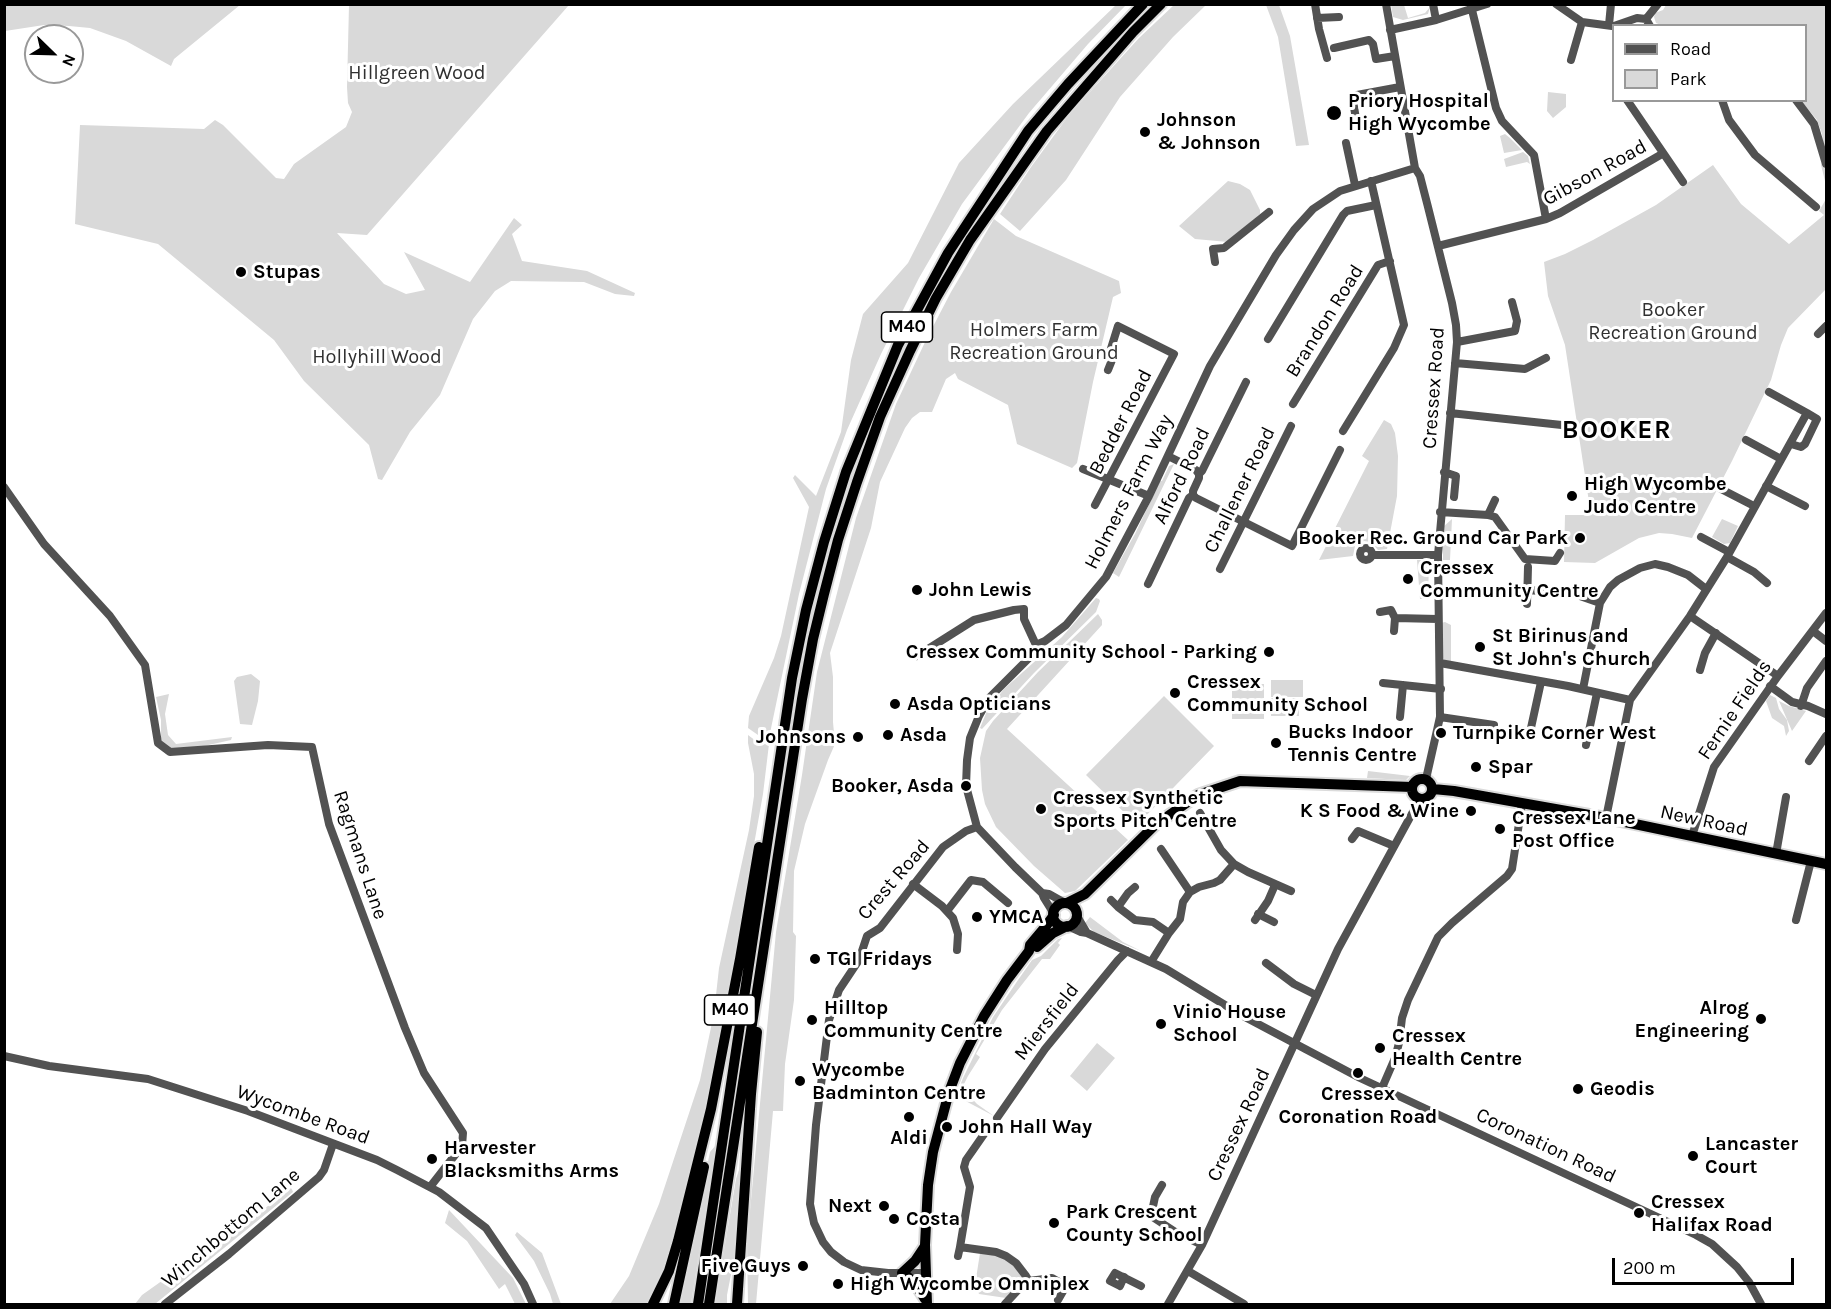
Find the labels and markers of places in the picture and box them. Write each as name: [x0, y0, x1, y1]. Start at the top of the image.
place label: Priory Hospital High Wycombe: [1348, 89, 1491, 136]
marker: Priory Hospital High Wycombe: [1325, 104, 1343, 122]
place label: Johnson & Johnson: [1157, 108, 1261, 155]
marker: Johnson & Johnson: [1138, 125, 1152, 139]
place label: Stupas: [253, 260, 321, 284]
marker: Stupas: [234, 265, 248, 279]
place label: High Wycombe Judo Centre: [1584, 472, 1727, 519]
marker: High Wycombe Judo Centre: [1565, 489, 1579, 503]
place label: Booker Rec. Ground Car Park: [1298, 526, 1568, 550]
marker: Booker Rec. Ground Car Park: [1573, 531, 1587, 545]
place label: Cressex Community Centre: [1420, 556, 1599, 603]
marker: Cressex Community Centre: [1401, 572, 1415, 586]
place label: John Lewis: [929, 578, 1032, 602]
marker: John Lewis: [910, 583, 924, 597]
place label: St Birinus and St John's Church: [1492, 624, 1651, 671]
place label: Cressex Community School - Parking: [906, 640, 1257, 664]
marker: St Birinus and St John's Church: [1473, 640, 1487, 654]
marker: Cressex Community School - Parking: [1262, 645, 1276, 659]
place label: Cressex Community School: [1187, 670, 1368, 717]
marker: Cressex Community School: [1168, 686, 1182, 700]
place label: Asda Opticians: [907, 692, 1051, 716]
marker: Asda Opticians: [888, 697, 902, 711]
place label: Bucks Indoor Tennis Centre: [1288, 720, 1417, 767]
place label: Turnpike Corner West: [1453, 721, 1656, 745]
place label: Asda: [900, 723, 947, 747]
place label: Johnsons: [756, 725, 846, 749]
marker: Turnpike Corner West: [1434, 726, 1448, 740]
marker: Asda: [881, 728, 895, 742]
marker: Johnsons: [851, 730, 865, 744]
marker: Bucks Indoor Tennis Centre: [1269, 736, 1283, 750]
place label: Spar: [1488, 755, 1532, 779]
marker: Spar: [1469, 760, 1483, 774]
place label: Booker, Asda: [831, 774, 954, 798]
marker: Booker, Asda: [959, 779, 973, 793]
place label: Cressex Synthetic Sports Pitch Centre: [1053, 786, 1237, 833]
place label: K S Food & Wine: [1300, 799, 1459, 823]
marker: Cressex Synthetic Sports Pitch Centre: [1034, 802, 1048, 816]
marker: K S Food & Wine: [1464, 804, 1478, 818]
place label: Cressex Lane Post Office: [1512, 806, 1636, 853]
marker: Cressex Lane Post Office: [1493, 822, 1507, 836]
place label: YMCA: [989, 905, 1043, 929]
marker: YMCA: [970, 910, 984, 924]
place label: TGI Fridays: [827, 947, 932, 971]
marker: TGI Fridays: [808, 952, 822, 966]
place label: Hilltop Community Centre: [824, 996, 1003, 1043]
place label: Alrog Engineering: [1634, 996, 1749, 1043]
place label: Vinio House School: [1173, 1000, 1286, 1047]
marker: Alrog Engineering: [1754, 1012, 1768, 1026]
marker: Hilltop Community Centre: [805, 1013, 819, 1027]
marker: Vinio House School: [1154, 1017, 1168, 1031]
place label: Cressex Health Centre: [1392, 1024, 1522, 1071]
marker: Cressex Health Centre: [1373, 1041, 1387, 1055]
place label: Wycombe Badminton Centre: [812, 1058, 986, 1105]
marker: Cressex Coronation Road: [1351, 1066, 1365, 1080]
marker: Wycombe Badminton Centre: [793, 1074, 807, 1088]
place label: Geodis: [1590, 1077, 1655, 1101]
place label: Cressex Coronation Road: [1279, 1082, 1437, 1129]
marker: Geodis: [1571, 1082, 1585, 1096]
marker: Aldi: [902, 1110, 916, 1124]
place label: John Hall Way: [959, 1115, 1092, 1139]
marker: John Hall Way: [940, 1120, 954, 1134]
place label: Aldi: [890, 1126, 928, 1150]
place label: Lancaster Court: [1705, 1132, 1798, 1179]
place label: Harvester Blacksmiths Arms: [444, 1136, 619, 1183]
marker: Lancaster Court: [1686, 1149, 1700, 1163]
marker: Harvester Blacksmiths Arms: [425, 1152, 439, 1166]
place label: Cressex Halifax Road: [1651, 1190, 1773, 1237]
place label: Next: [828, 1194, 872, 1218]
marker: Next: [877, 1199, 891, 1213]
place label: Park Crescent County School: [1066, 1200, 1203, 1247]
marker: Cressex Halifax Road: [1632, 1206, 1646, 1220]
place label: Costa: [906, 1207, 960, 1231]
marker: Costa: [887, 1212, 901, 1226]
marker: Park Crescent County School: [1047, 1216, 1061, 1230]
place label: Five Guys: [701, 1254, 791, 1278]
marker: Five Guys: [796, 1259, 810, 1273]
place label: High Wycombe Omniplex: [850, 1272, 1089, 1296]
marker: High Wycombe Omniplex: [831, 1277, 845, 1291]

